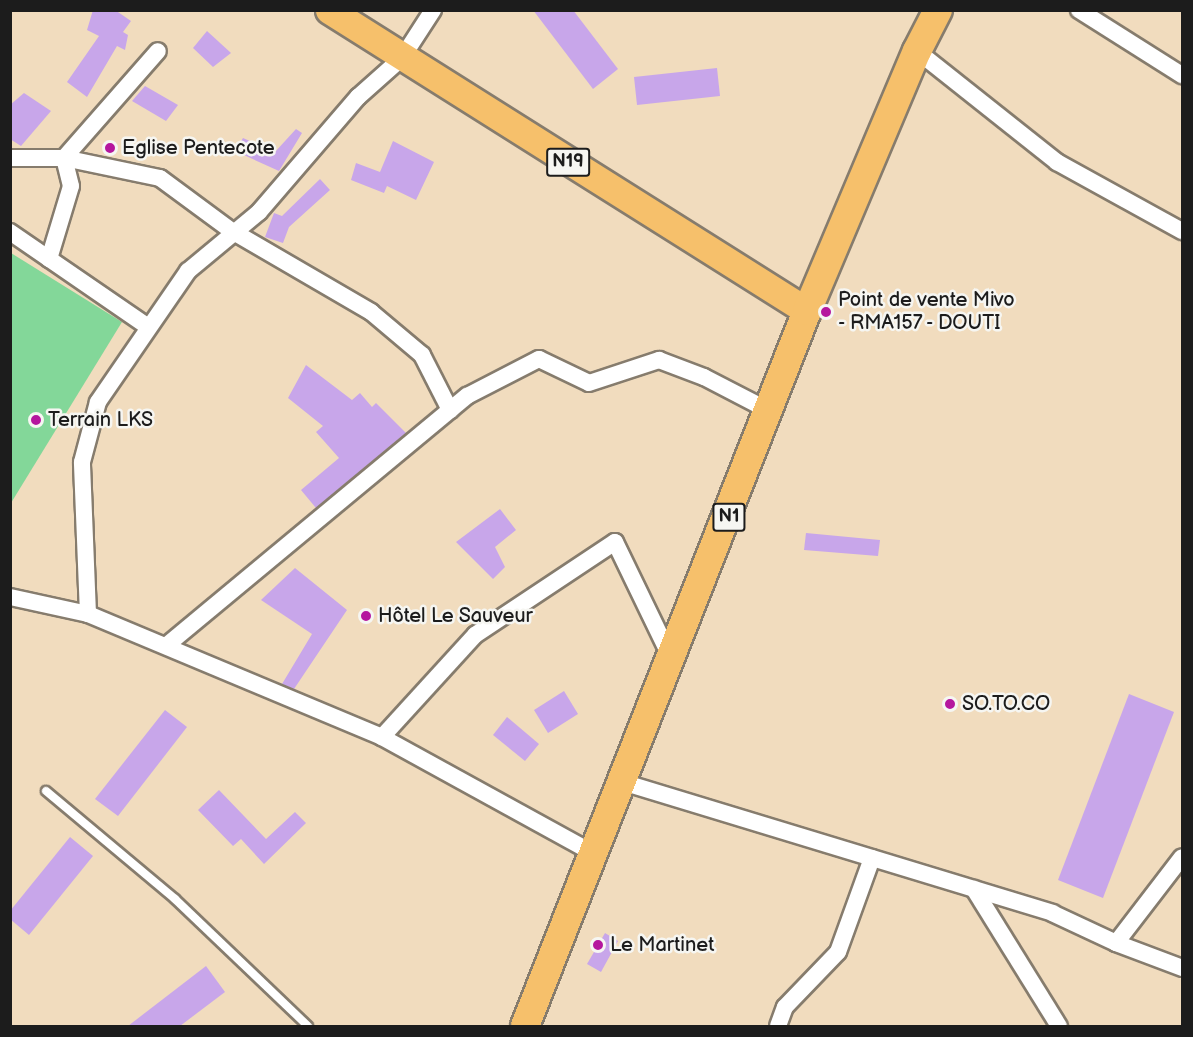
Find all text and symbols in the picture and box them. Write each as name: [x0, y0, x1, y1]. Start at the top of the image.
place label: Eglise Pentecote: [122, 136, 274, 160]
marker: Eglise Pentecote: [103, 141, 117, 155]
road number: N19: [546, 147, 590, 177]
place label: Point de vente Mivo - RMA157 - DOUTI: [838, 288, 1015, 335]
marker: Point de vente Mivo - RMA157 - DOUTI: [819, 305, 833, 319]
place label: Terrain LKS: [48, 408, 153, 432]
marker: Terrain LKS: [29, 413, 43, 427]
road number: N1: [711, 502, 747, 532]
place label: Hôtel Le Sauveur: [378, 604, 533, 628]
marker: Hôtel Le Sauveur: [359, 609, 373, 623]
place label: SO.TO.CO: [962, 692, 1050, 716]
marker: SO.TO.CO: [943, 697, 957, 711]
place label: Le Martinet: [610, 933, 714, 957]
marker: Le Martinet: [591, 938, 605, 952]

